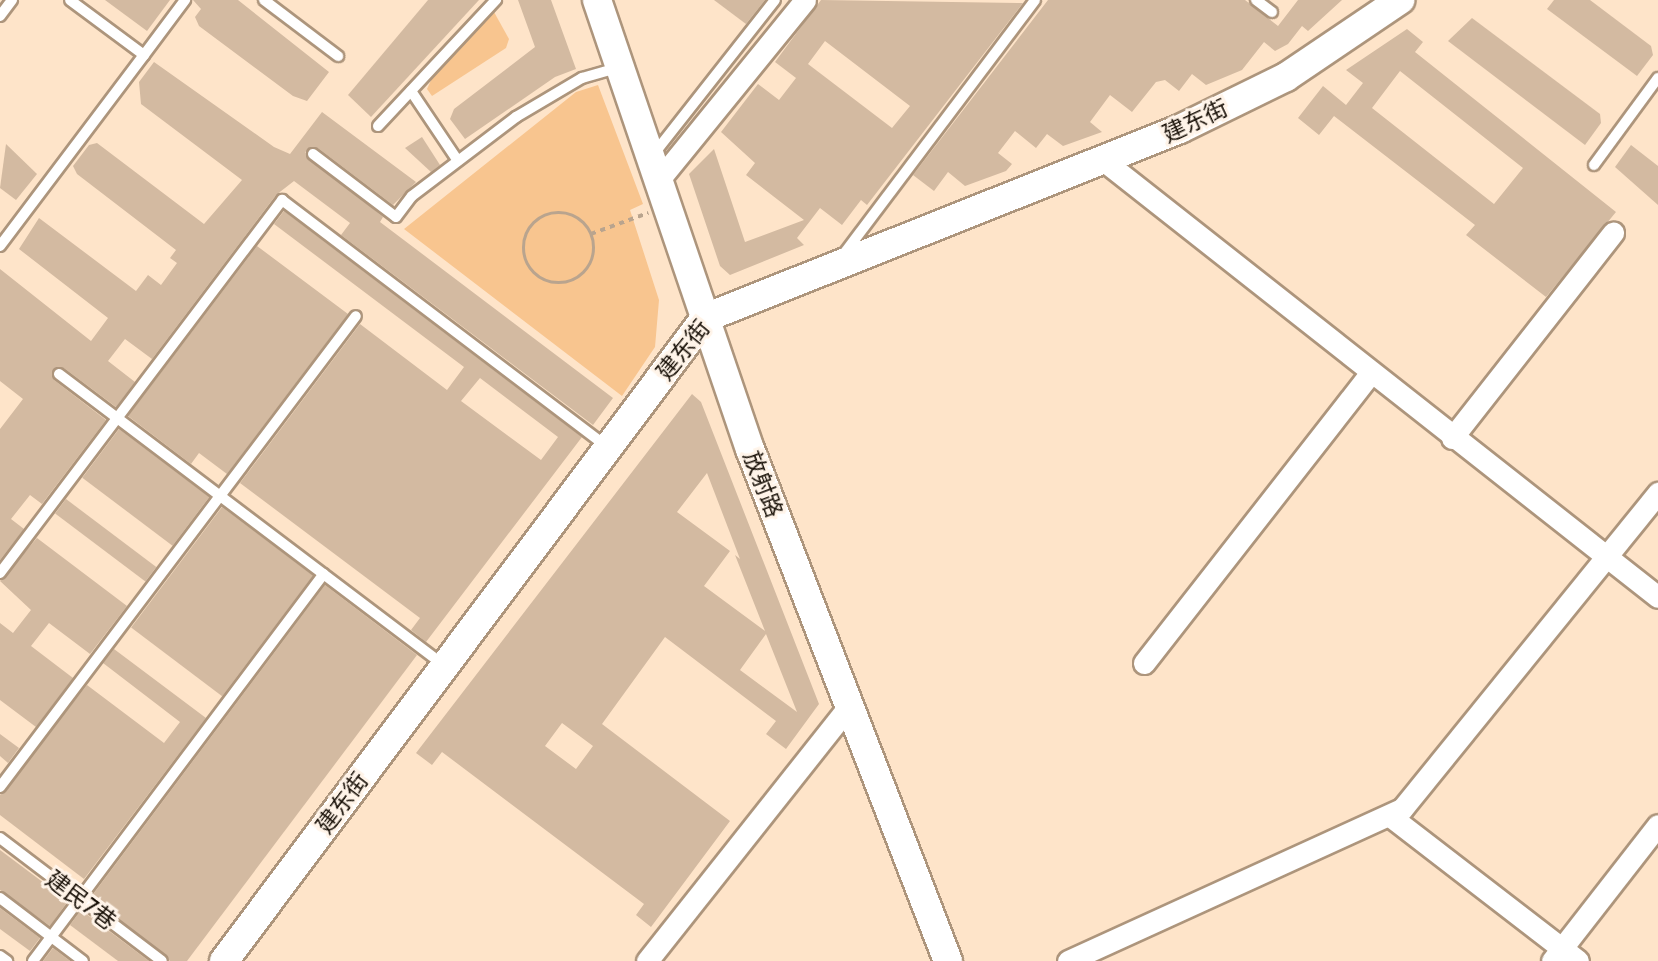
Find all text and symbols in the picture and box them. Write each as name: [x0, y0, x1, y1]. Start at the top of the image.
street label: 建东街: [1158, 94, 1232, 148]
street label: 建东街: [651, 315, 715, 385]
street label: 放射路: [738, 447, 788, 521]
street label: 建东街: [310, 767, 374, 839]
street label: 建民7巷: [41, 865, 121, 935]

